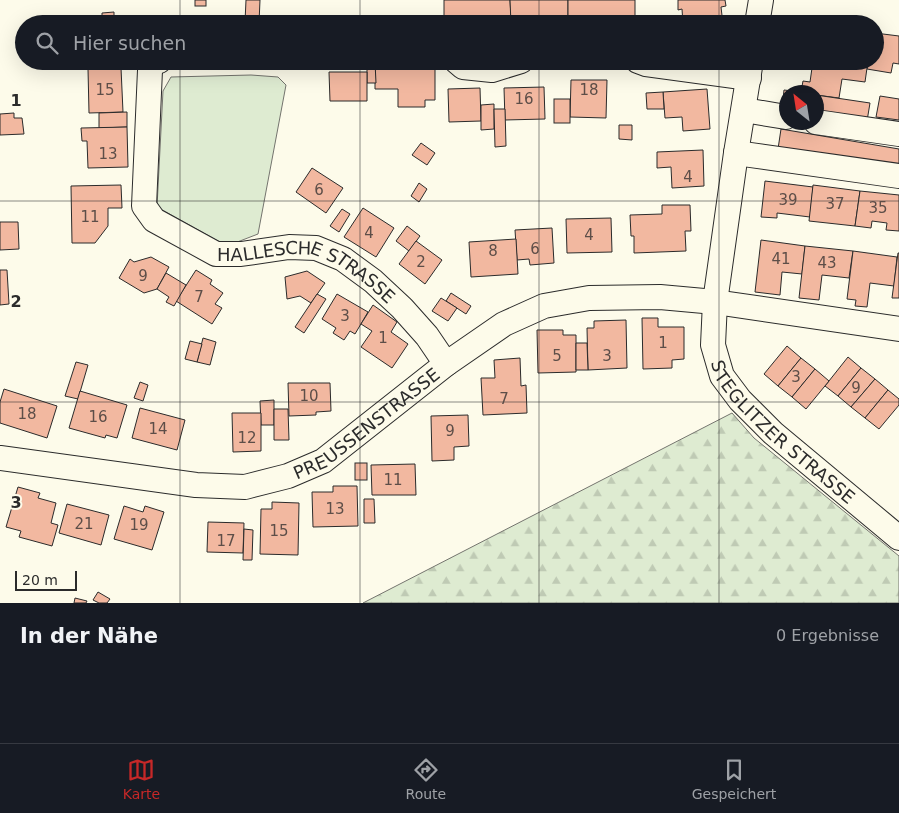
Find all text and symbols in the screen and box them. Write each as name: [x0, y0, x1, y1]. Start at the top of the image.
search box: [15, 15, 884, 70]
icon: search: [33, 29, 61, 57]
text: Hier suchen: [73, 32, 186, 54]
house number: 15: [95, 81, 115, 99]
house number: 18: [579, 81, 599, 99]
north arrow: [779, 85, 824, 130]
house number: 16: [514, 90, 534, 108]
text: 1: [10, 91, 22, 110]
house number: 13: [98, 145, 118, 163]
house number: 4: [683, 168, 693, 186]
house number: 6: [314, 181, 324, 199]
house number: 39: [778, 191, 798, 209]
house number: 37: [825, 195, 845, 213]
house number: 35: [868, 199, 888, 217]
house number: 11: [80, 208, 100, 226]
house number: 4: [364, 224, 374, 242]
house number: 4: [584, 226, 594, 244]
street label: HALLESCHE STRASSE: [217, 236, 400, 307]
house number: 6: [530, 240, 540, 258]
house number: 8: [488, 242, 498, 260]
house number: 41: [771, 250, 791, 268]
house number: 2: [416, 253, 426, 271]
house number: 43: [817, 254, 837, 272]
house number: 9: [138, 267, 148, 285]
house number: 7: [194, 288, 204, 306]
text: 2: [10, 292, 22, 311]
house number: 3: [340, 307, 350, 325]
house number: 1: [378, 329, 388, 347]
house number: 1: [658, 334, 668, 352]
house number: 5: [552, 347, 562, 365]
house number: 3: [602, 347, 612, 365]
street label: STEGLITZER STRASSE: [707, 357, 859, 507]
street label: PREUSSENSTRASSE: [290, 363, 443, 483]
house number: 3: [791, 368, 801, 386]
house number: 9: [851, 379, 861, 397]
house number: 10: [299, 387, 319, 405]
house number: 7: [499, 390, 509, 408]
house number: 18: [17, 405, 37, 423]
house number: 16: [88, 408, 108, 426]
house number: 14: [148, 420, 168, 438]
house number: 9: [445, 422, 455, 440]
house number: 12: [237, 429, 257, 447]
house number: 11: [383, 471, 403, 489]
text: 3: [10, 493, 22, 512]
house number: 13: [325, 500, 345, 518]
house number: 21: [74, 515, 94, 533]
house number: 19: [129, 516, 149, 534]
house number: 15: [269, 522, 289, 540]
house number: 17: [216, 532, 236, 550]
scale bar: [15, 568, 78, 591]
text: 20 m: [22, 572, 58, 588]
text: In der Nähe: [20, 624, 158, 648]
text: 0 Ergebnisse: [776, 626, 879, 645]
tab: Karte: [123, 756, 160, 802]
tab: Route: [406, 756, 446, 802]
tab: Gespeichert: [692, 756, 776, 802]

